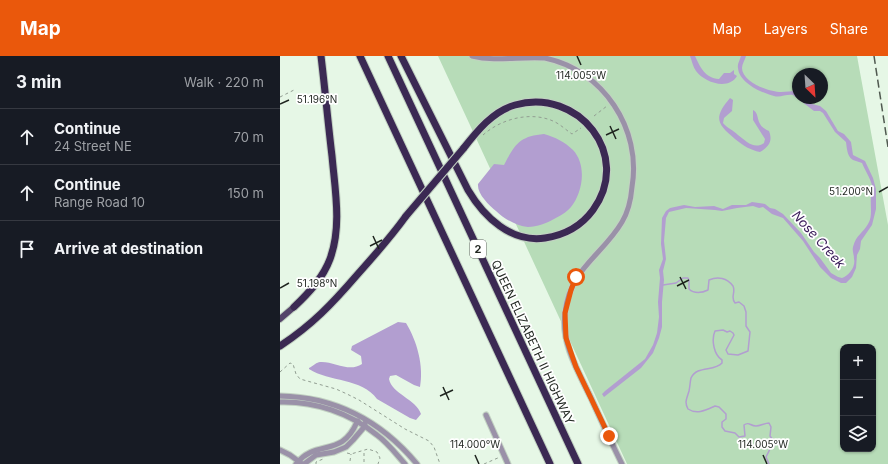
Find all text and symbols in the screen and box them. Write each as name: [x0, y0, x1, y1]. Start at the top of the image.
text: Map: [20, 17, 61, 40]
text: Map: [713, 20, 742, 37]
text: Layers: [764, 20, 808, 37]
text: Share: [830, 20, 868, 37]
north arrow: [792, 68, 828, 104]
text: 114.005°W: [556, 69, 606, 81]
text: 3 min: [16, 72, 62, 92]
text: Walk · 220 m: [184, 74, 264, 90]
text: 51.196°N: [297, 93, 337, 105]
text: Continue: [54, 119, 121, 138]
icon: ahead: [16, 126, 38, 148]
text: 70 m: [234, 129, 264, 145]
text: 24 Street NE: [54, 138, 132, 154]
text: Continue: [54, 175, 121, 194]
icon: ahead: [16, 182, 38, 204]
text: 150 m: [228, 185, 264, 201]
text: 51.200°N: [829, 185, 873, 197]
text: Range Road 10: [54, 194, 145, 210]
water label: Nose Creek: [789, 207, 850, 272]
icon: arrive: [16, 238, 38, 260]
text: Arrive at destination: [54, 239, 203, 258]
road number: 2: [470, 240, 486, 258]
street label: QUEEN ELIZABETH II HIGHWAY: [488, 257, 578, 427]
route start: [567, 268, 585, 286]
text: 51.198°N: [297, 277, 337, 289]
map controls: [840, 344, 876, 452]
button: +: [840, 344, 876, 380]
button: −: [840, 380, 876, 416]
button: layers: [840, 416, 876, 452]
route end: [600, 427, 618, 445]
text: 114.000°W: [450, 438, 500, 450]
text: 114.005°W: [738, 438, 788, 450]

